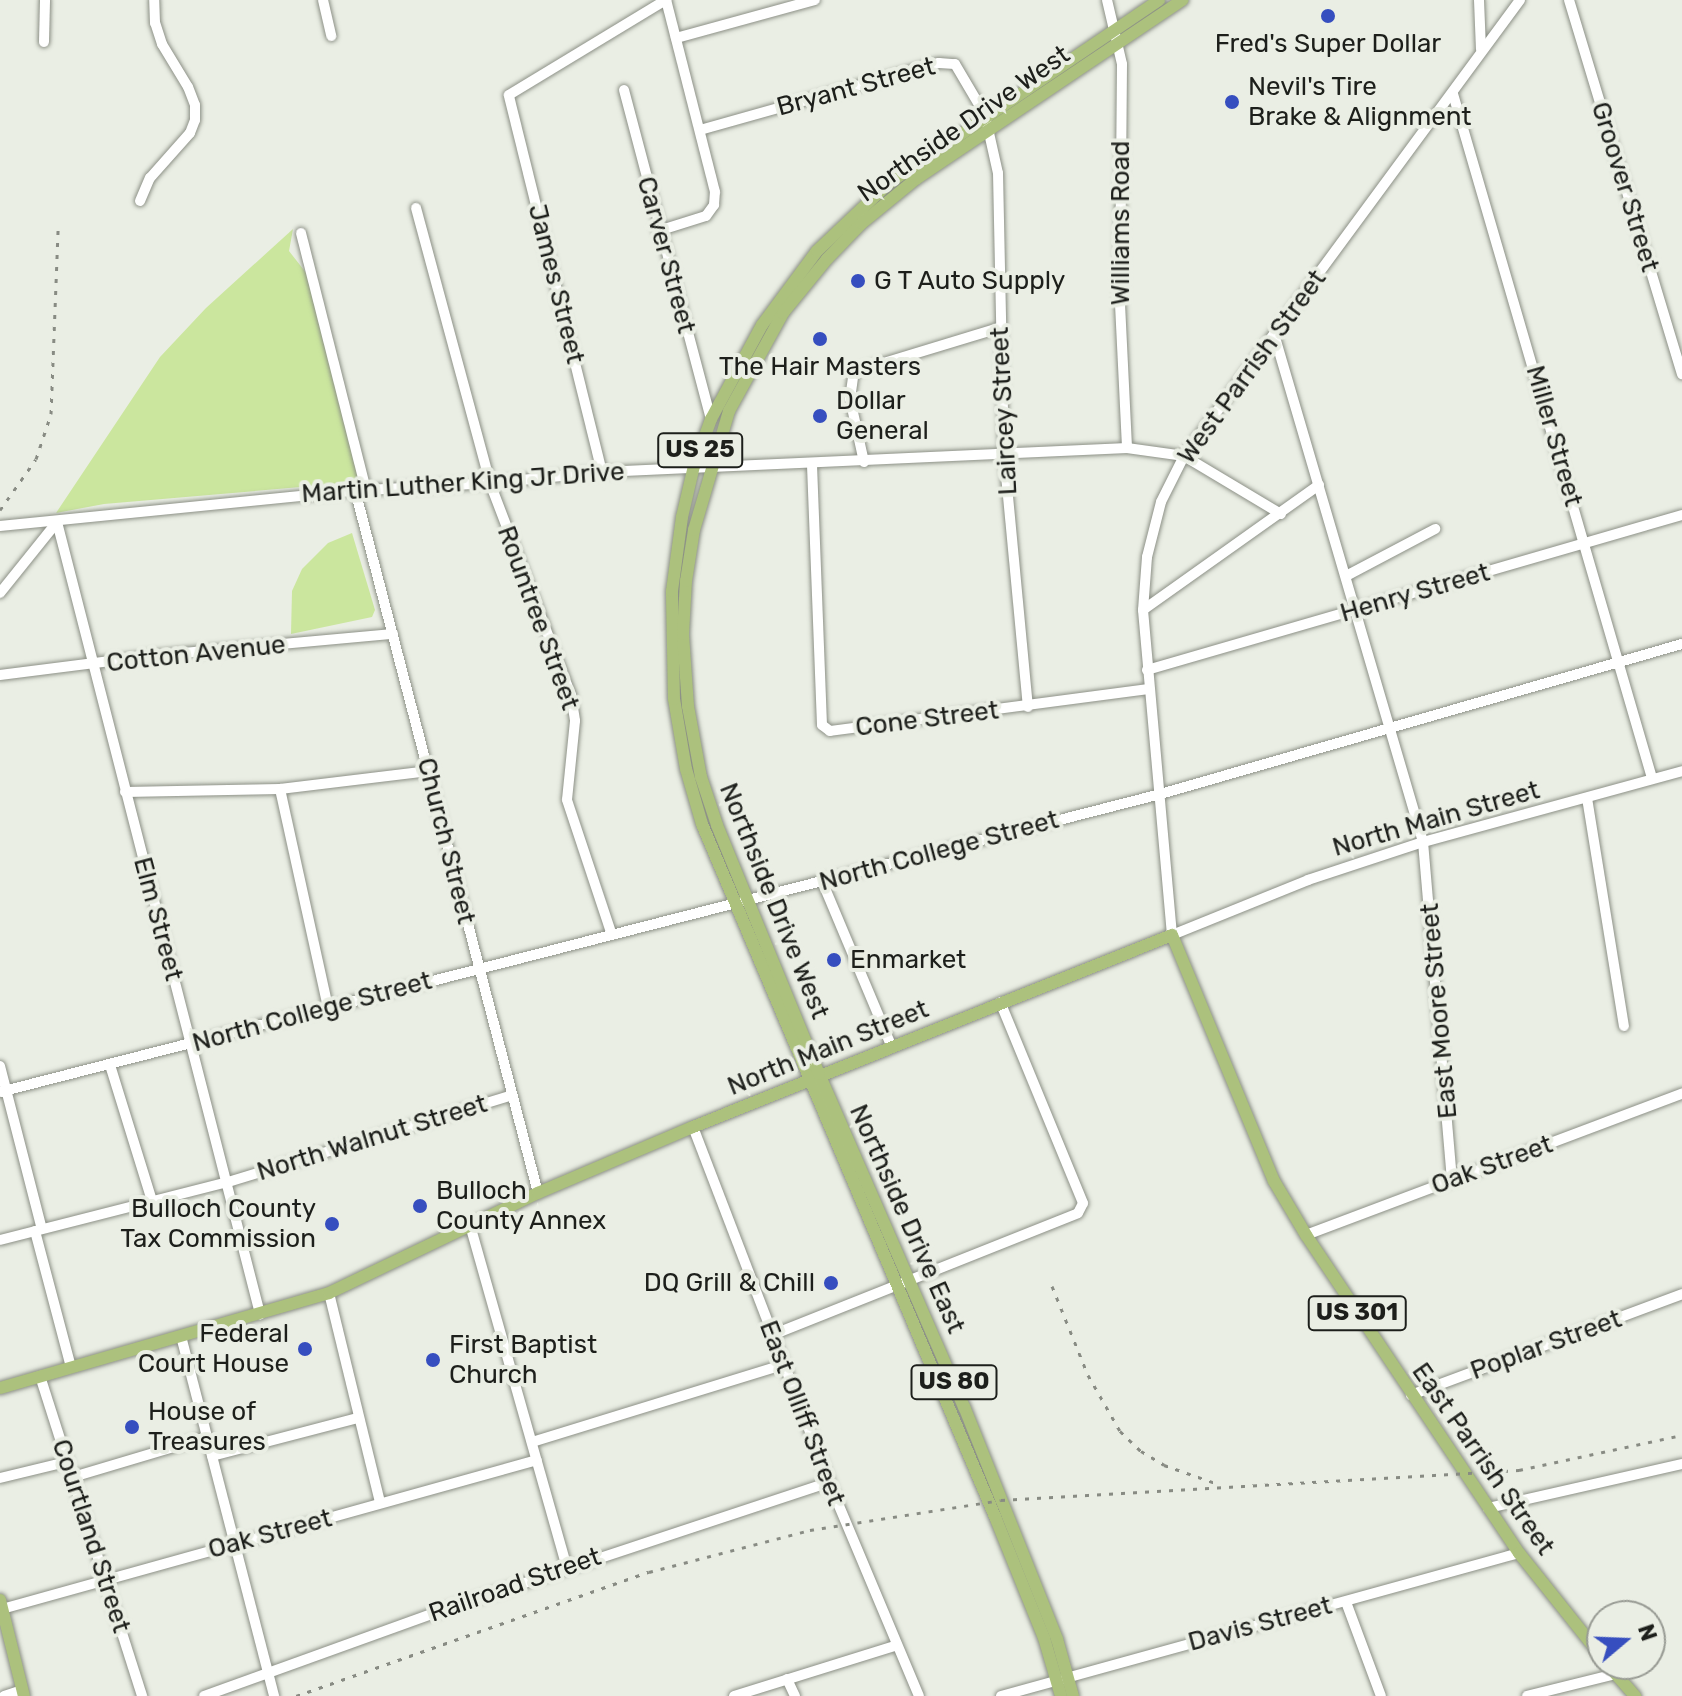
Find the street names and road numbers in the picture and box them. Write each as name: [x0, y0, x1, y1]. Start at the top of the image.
street label: Northside Drive West: [852, 39, 1076, 209]
street label: Bryant Street: [773, 51, 939, 123]
street label: Groover Street: [1584, 98, 1666, 276]
street label: Williams Road: [1105, 141, 1137, 305]
street label: Carver Street: [630, 173, 702, 337]
street label: James Street: [521, 201, 591, 367]
street label: West Parrish Street: [1171, 264, 1333, 470]
street label: Laircey Street: [984, 326, 1024, 496]
street label: Miller Street: [1519, 362, 1589, 510]
road number: US 25: [656, 430, 744, 470]
street label: Martin Luther King Jr Drive: [300, 456, 626, 510]
street label: Rountree Street: [490, 522, 586, 714]
street label: Henry Street: [1336, 557, 1494, 629]
street label: Cotton Avenue: [105, 629, 287, 679]
street label: Cone Street: [854, 695, 1000, 743]
street label: Church Street: [410, 755, 482, 927]
street label: North Main Street: [1329, 775, 1543, 863]
street label: Northside Drive West: [712, 778, 836, 1024]
street label: North College Street: [816, 804, 1062, 898]
street label: Elm Street: [127, 854, 189, 984]
street label: East Moore Street: [1414, 902, 1464, 1120]
street label: North College Street: [189, 965, 435, 1059]
street label: North Main Street: [723, 993, 933, 1103]
street label: North Walnut Street: [253, 1088, 491, 1188]
street label: Northside Drive East: [842, 1100, 972, 1338]
street label: Oak Street: [1427, 1129, 1557, 1201]
road number: US 301: [1307, 1293, 1407, 1333]
street label: Poplar Street: [1466, 1303, 1626, 1387]
street label: East Olliff Street: [752, 1316, 852, 1510]
street label: East Parrish Street: [1405, 1357, 1561, 1561]
road number: US 80: [910, 1362, 998, 1402]
street label: Courtland Street: [45, 1435, 137, 1637]
street label: Oak Street: [205, 1503, 335, 1565]
street label: Railroad Street: [425, 1541, 605, 1629]
street label: Davis Street: [1185, 1590, 1335, 1658]

